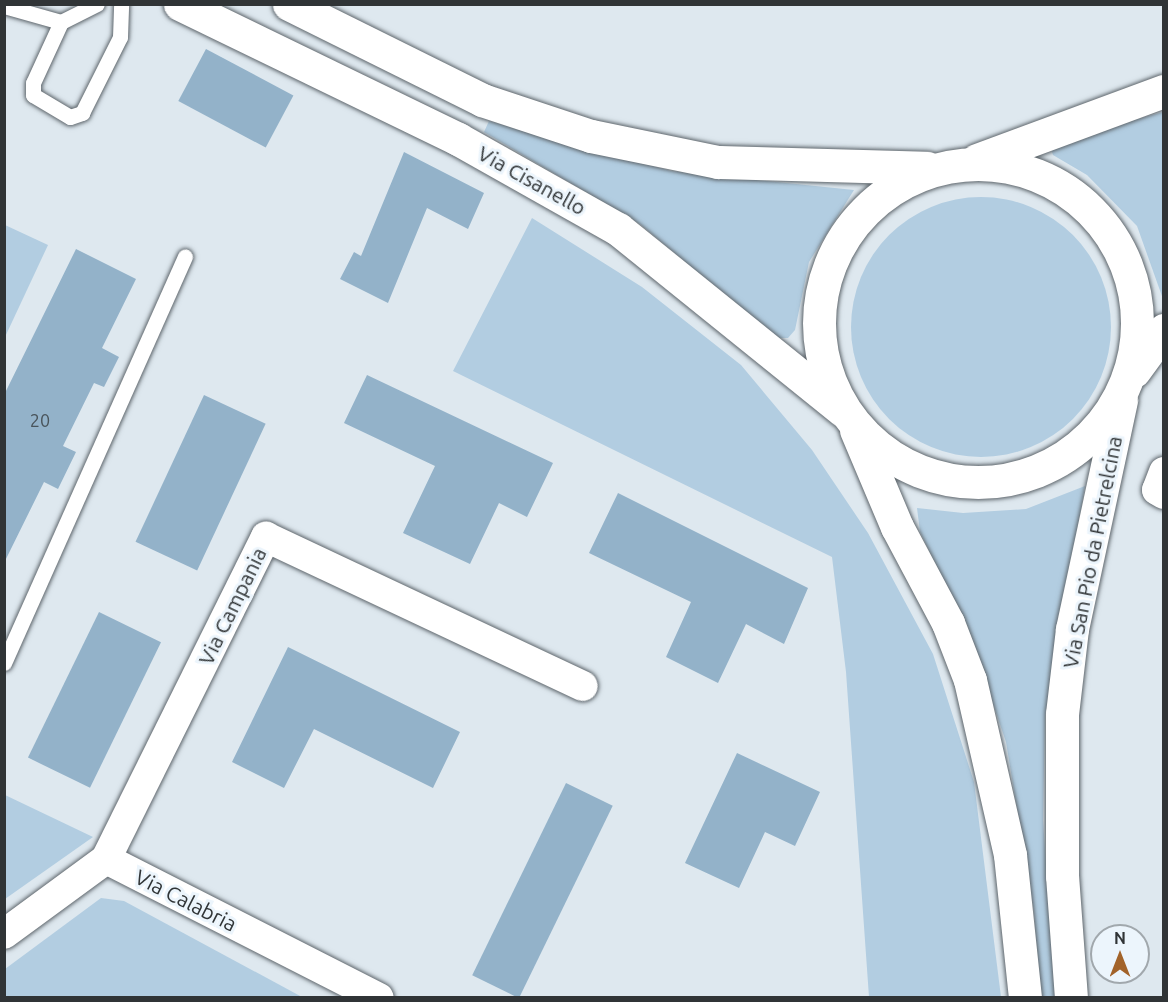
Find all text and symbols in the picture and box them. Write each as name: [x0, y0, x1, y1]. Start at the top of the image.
street label: Via Cisanello: [474, 140, 590, 220]
house number: 20: [30, 409, 50, 431]
street label: Via San Pio da Pietrelcina: [1057, 434, 1127, 670]
street label: Via Campania: [193, 543, 271, 669]
street label: Via Calabria: [131, 864, 241, 936]
north arrow: [1090, 924, 1150, 984]
text: N: [1114, 929, 1126, 947]

